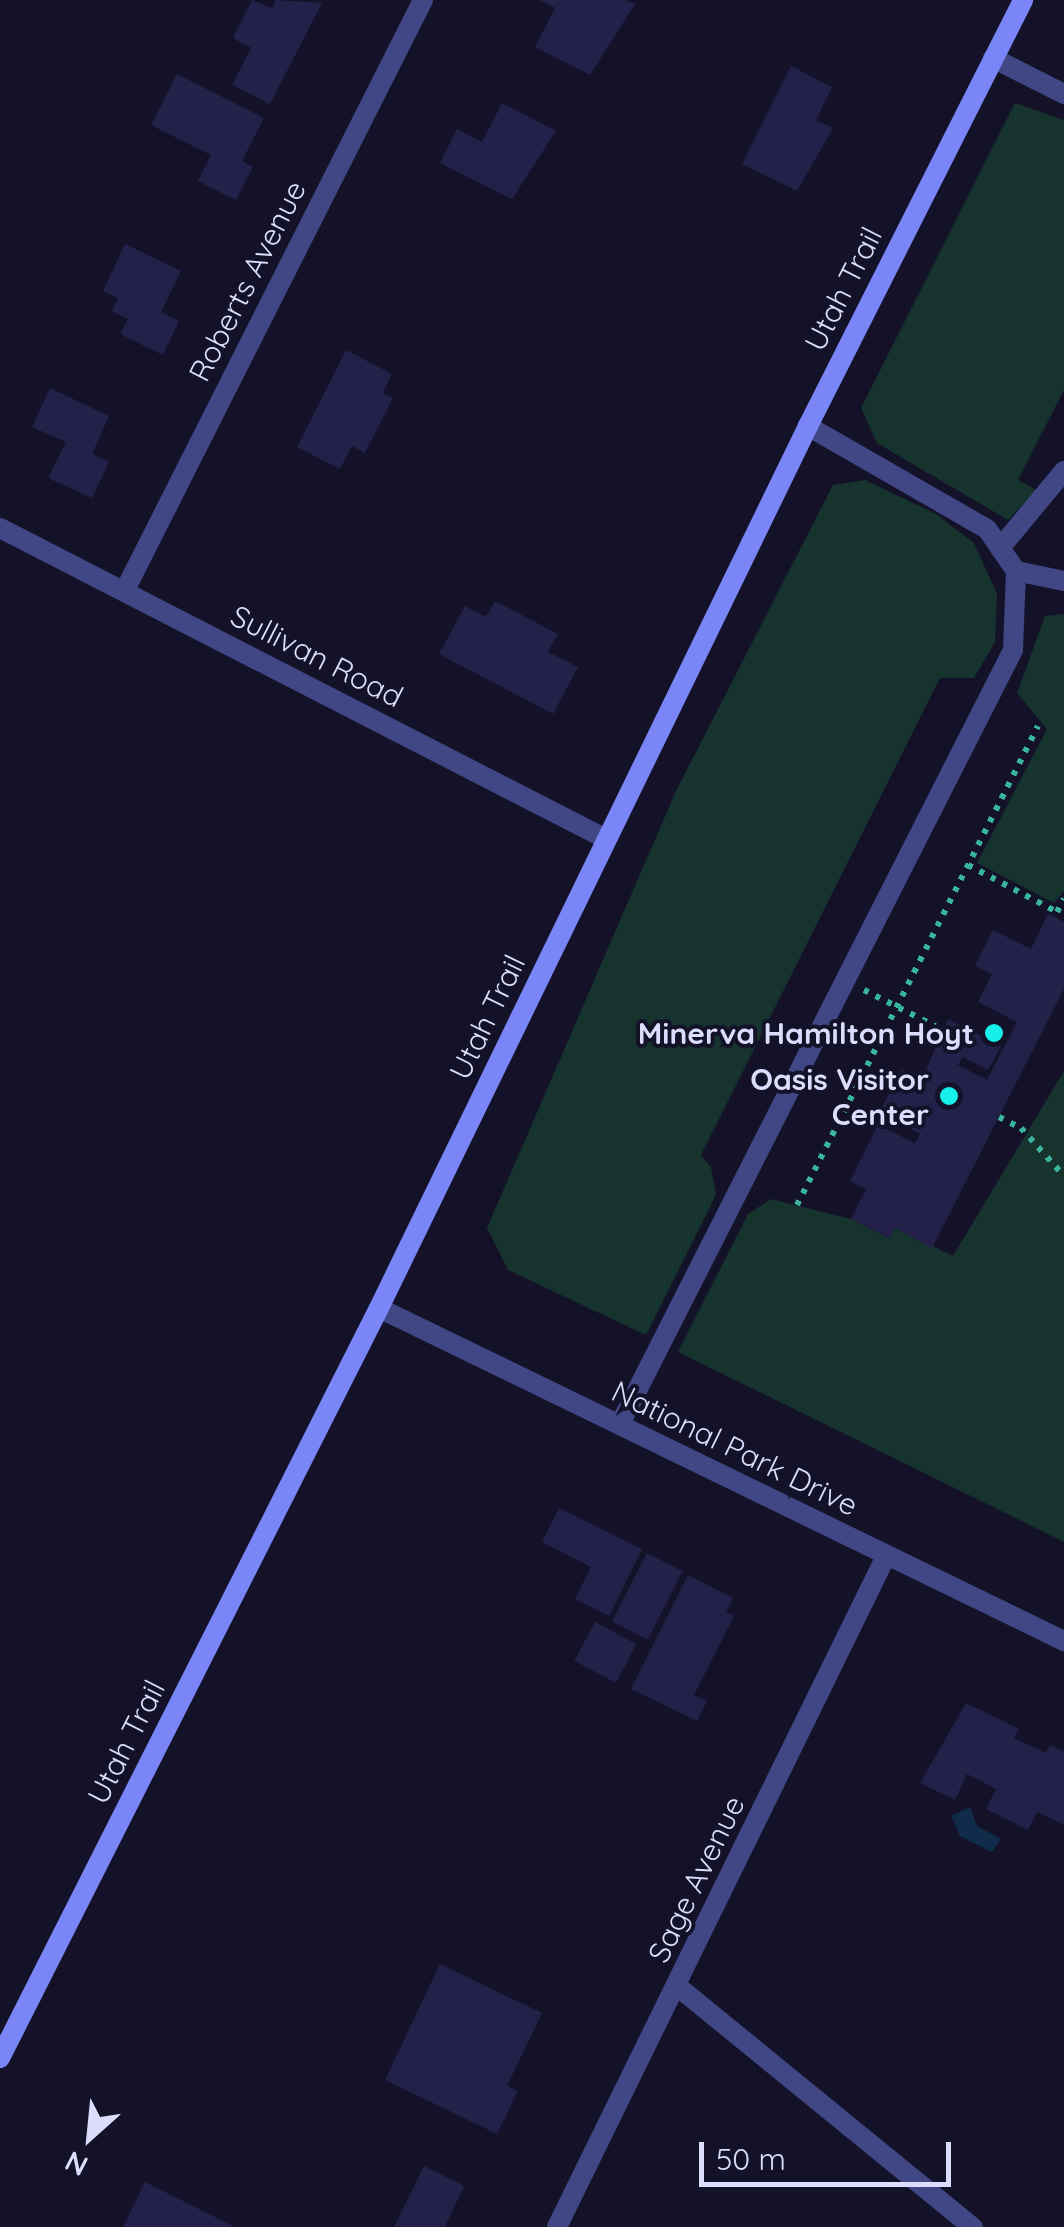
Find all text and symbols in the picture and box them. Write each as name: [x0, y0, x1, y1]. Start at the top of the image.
street label: Roberts Avenue: [181, 175, 313, 387]
street label: Utah Trail: [797, 221, 889, 357]
street label: Sullivan Road: [225, 597, 409, 715]
street label: Utah Trail: [441, 949, 533, 1085]
place label: Minerva Hamilton Hoyt: [638, 1015, 974, 1051]
marker: Minerva Hamilton Hoyt: [983, 1022, 1005, 1044]
place label: Oasis Visitor Center: [750, 1061, 929, 1132]
marker: Oasis Visitor Center: [938, 1085, 960, 1107]
street label: National Park Drive: [606, 1373, 864, 1523]
street label: Utah Trail: [80, 1674, 172, 1810]
street label: Sage Avenue: [640, 1790, 752, 1968]
north arrow: [40, 2087, 140, 2187]
scale bar: [704, 2122, 956, 2184]
text: 50 m: [716, 2140, 786, 2178]
text: N: [59, 2144, 93, 2184]

